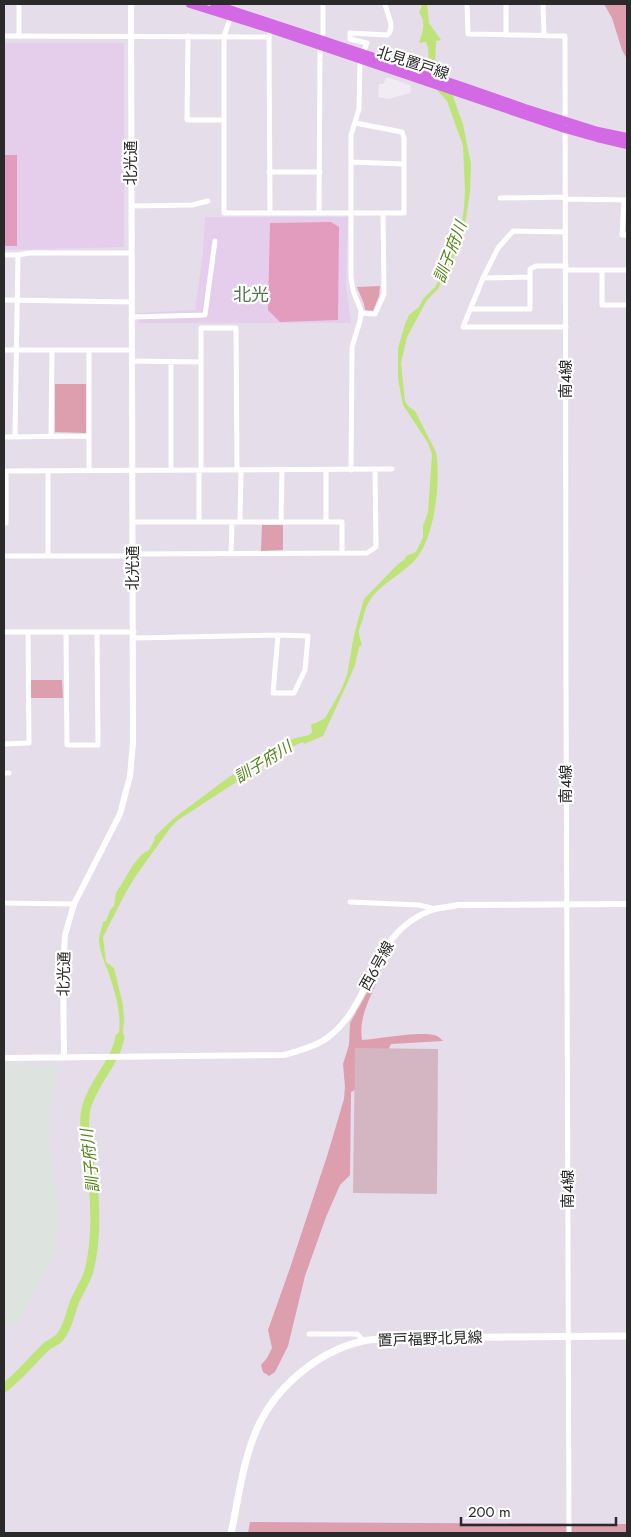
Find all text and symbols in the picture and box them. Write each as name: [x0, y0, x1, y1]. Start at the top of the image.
street label: 北見置戸線: [374, 41, 452, 85]
street label: 北光通: [120, 140, 142, 186]
water label: 訓子府川: [428, 216, 473, 286]
district label: 北光: [233, 282, 269, 308]
street label: 南4線: [555, 360, 577, 398]
street label: 北光通: [122, 545, 144, 591]
water label: 訓子府川: [230, 734, 298, 789]
street label: 南4線: [555, 765, 577, 803]
street label: 西6号線: [354, 937, 400, 995]
street label: 北光通: [53, 951, 75, 997]
water label: 訓子府川: [75, 1126, 105, 1194]
street label: 南4線: [557, 1170, 579, 1208]
street label: 置戸福野北見線: [377, 1326, 483, 1352]
scale bar: [461, 1494, 616, 1526]
text: 200 m: [468, 1501, 511, 1523]

